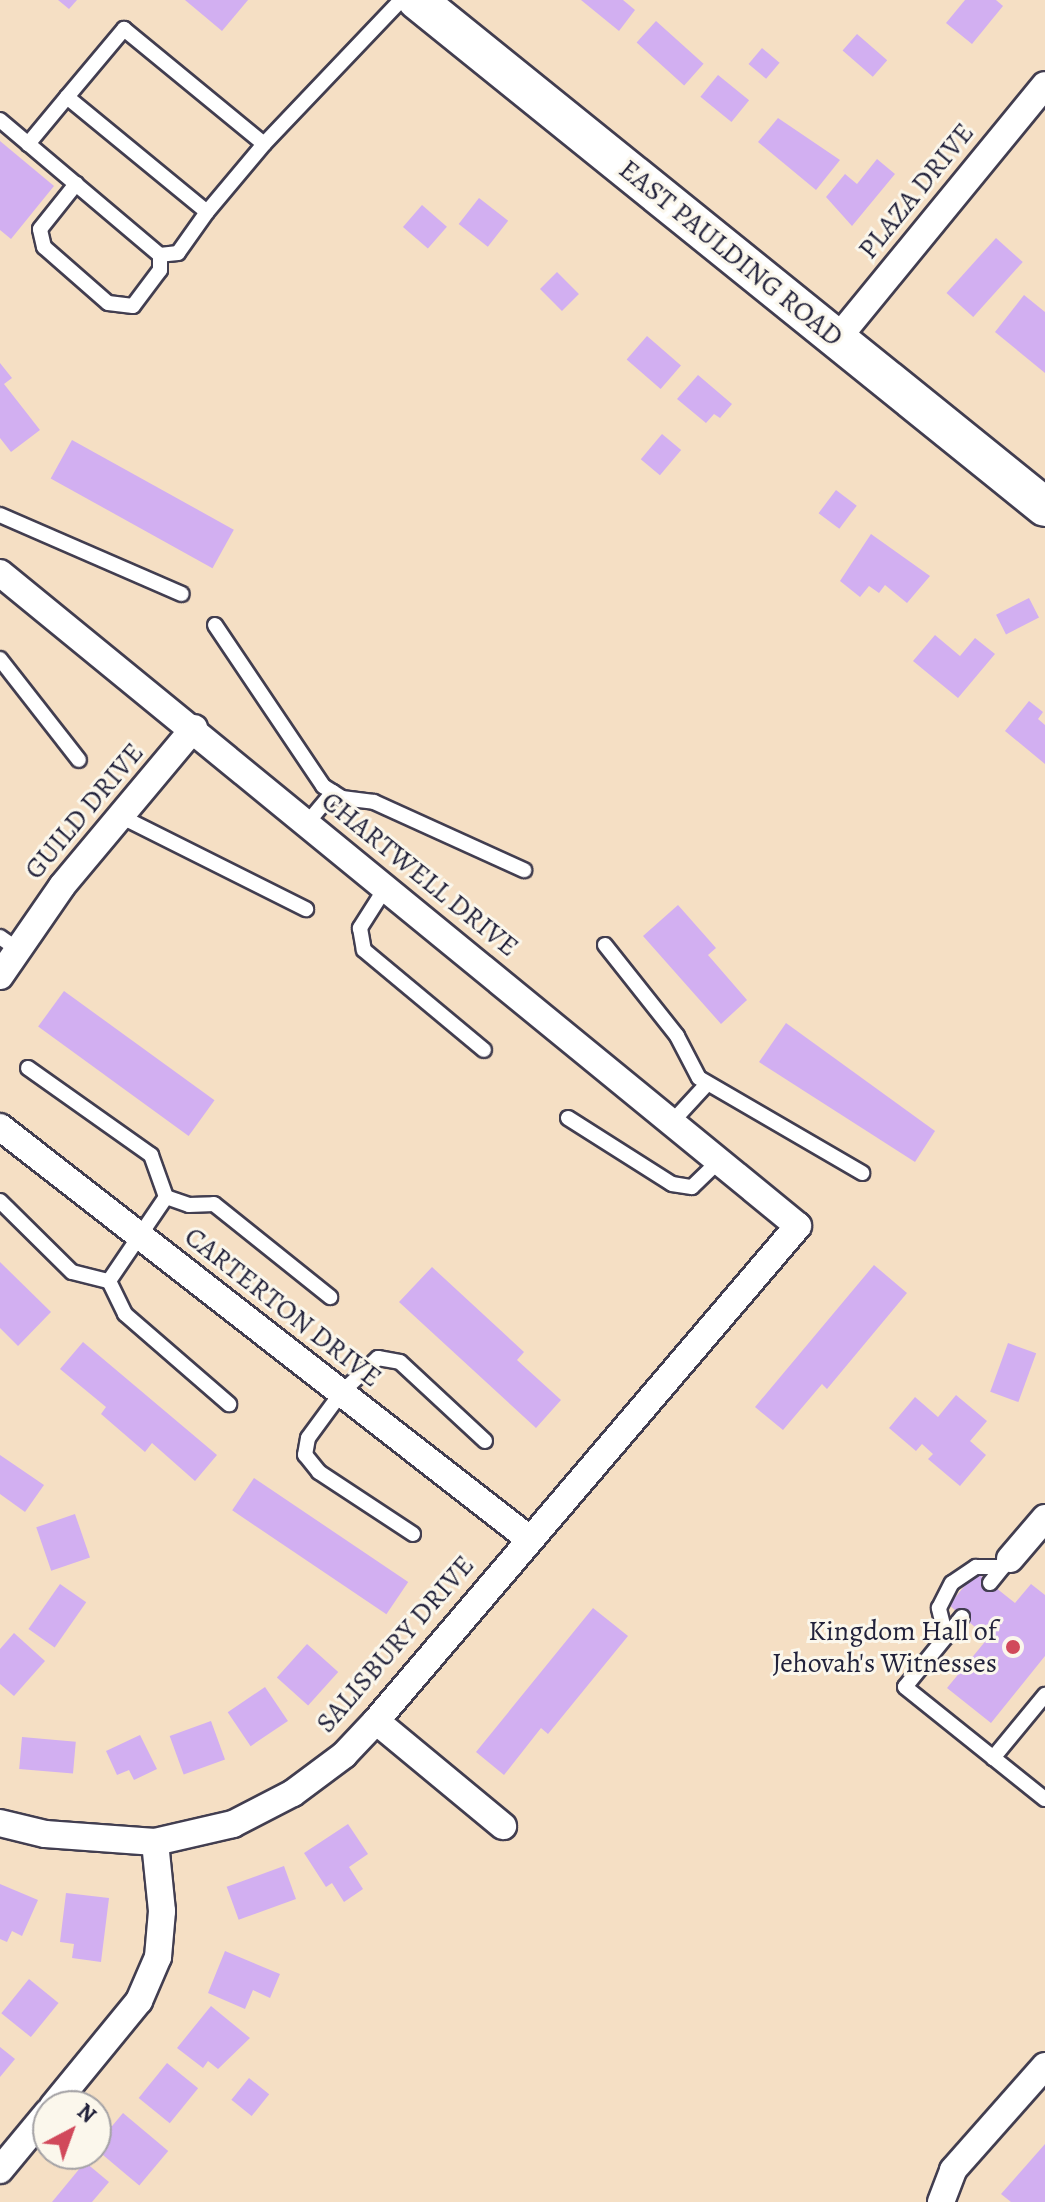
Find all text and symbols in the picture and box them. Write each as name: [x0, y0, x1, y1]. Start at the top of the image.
street label: PLAZA DRIVE: [851, 116, 981, 266]
street label: EAST PAULDING ROAD: [612, 152, 850, 354]
street label: GUILD DRIVE: [17, 736, 151, 886]
street label: CHARTWELL DRIVE: [315, 784, 525, 964]
street label: CARTERTON DRIVE: [178, 1220, 388, 1394]
street label: SALISBURY DRIVE: [309, 1549, 481, 1739]
place label: Kingdom Hall of Jehovah's Witnesses: [772, 1614, 997, 1680]
marker: Kingdom Hall of Jehovah's Witnesses: [1004, 1638, 1022, 1656]
north arrow: [32, 2090, 112, 2170]
text: N: [71, 2097, 102, 2130]

